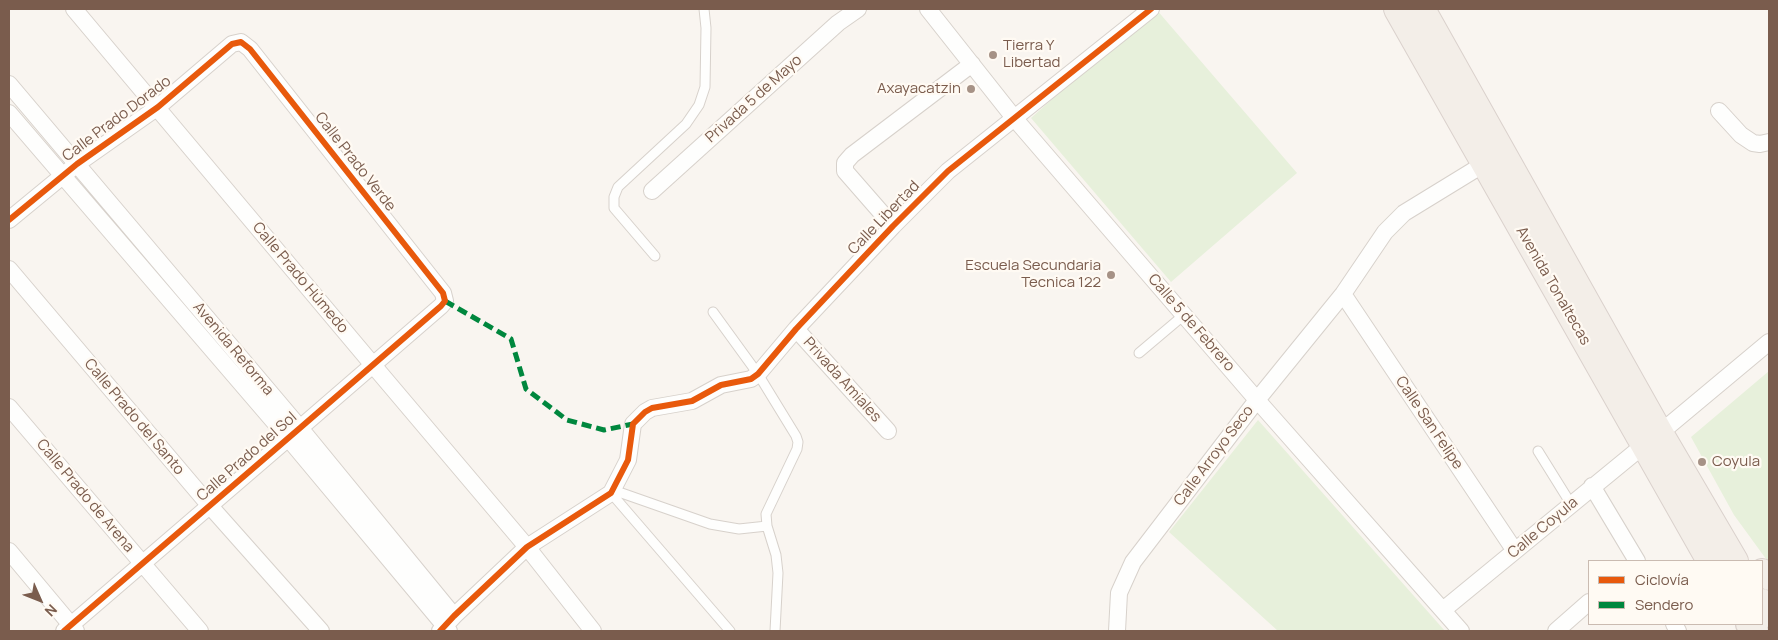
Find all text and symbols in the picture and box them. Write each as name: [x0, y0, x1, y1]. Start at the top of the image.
place label: Tierra Y Libertad: [1003, 37, 1060, 72]
marker: Tierra Y Libertad: [987, 49, 999, 61]
street label: Privada 5 de Mayo: [702, 51, 806, 147]
street label: Calle Prado Dorado: [59, 72, 175, 166]
place label: Axayacatzin: [877, 80, 961, 98]
marker: Axayacatzin: [965, 83, 977, 95]
street label: Calle Prado Verde: [311, 109, 399, 215]
street label: Calle Libertad: [844, 177, 924, 259]
street label: Calle Prado Húmedo: [248, 219, 352, 337]
street label: Avenida Tonaltecas: [1512, 224, 1594, 348]
place label: Escuela Secundaria Tecnica 122: [965, 257, 1101, 292]
marker: Escuela Secundaria Tecnica 122: [1105, 269, 1117, 281]
street label: Calle 5 de Febrero: [1144, 271, 1238, 375]
street label: Avenida Reforma: [189, 299, 277, 399]
street label: Privada Amiales: [799, 334, 885, 426]
street label: Calle Prado del Santo: [80, 355, 188, 479]
street label: Calle San Felipe: [1391, 373, 1467, 473]
street label: Calle Arroyo Seco: [1170, 402, 1258, 510]
street label: Calle Prado del Sol: [193, 409, 301, 505]
street label: Calle Prado de Arena: [32, 436, 138, 556]
place label: Coyula: [1712, 453, 1760, 471]
marker: Coyula: [1696, 456, 1708, 468]
street label: Calle Coyula: [1504, 494, 1582, 562]
legend: [1588, 560, 1763, 625]
text: Ciclovía: [1635, 569, 1689, 590]
north arrow: [15, 575, 65, 625]
text: Sendero: [1635, 594, 1693, 615]
text: N: [41, 601, 61, 621]

